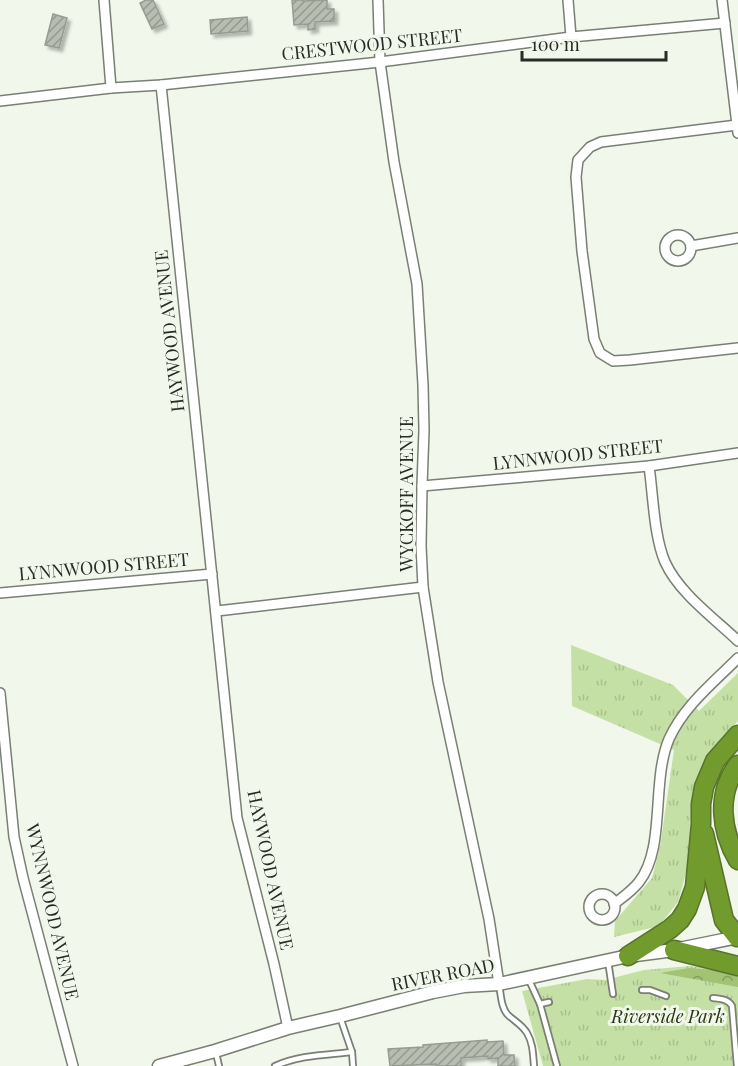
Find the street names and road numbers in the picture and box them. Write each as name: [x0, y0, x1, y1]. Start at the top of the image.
street label: CRESTWOOD STREET: [280, 23, 463, 65]
street label: HAYWOOD AVENUE: [149, 249, 189, 413]
street label: WYCKOFF AVENUE: [394, 416, 418, 573]
street label: LYNNWOOD STREET: [492, 433, 664, 475]
street label: LYNNWOOD STREET: [18, 547, 190, 585]
street label: HAYWOOD AVENUE: [242, 788, 300, 952]
street label: WYNNWOOD AVENUE: [21, 820, 85, 1002]
street label: RIVER ROAD: [389, 952, 496, 996]

